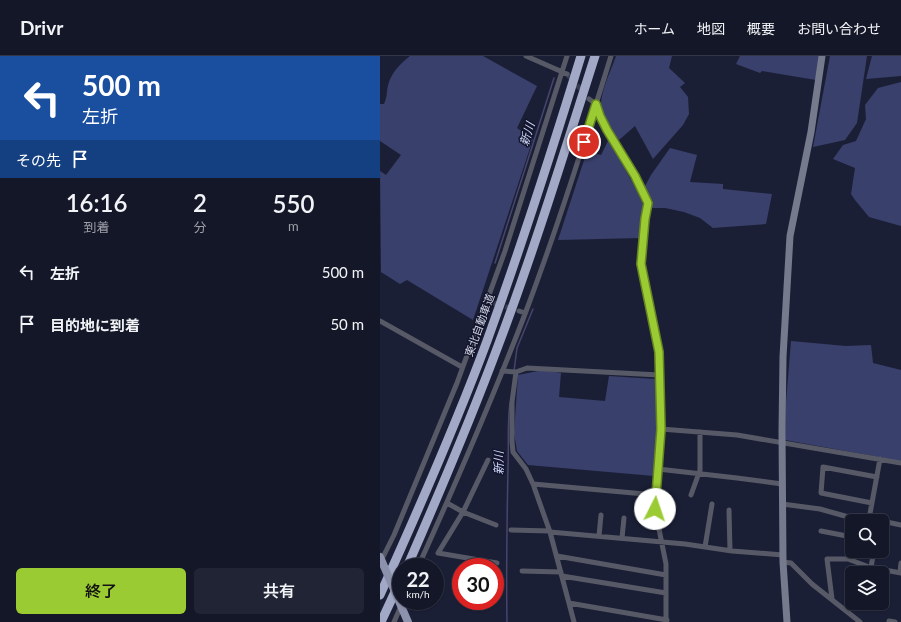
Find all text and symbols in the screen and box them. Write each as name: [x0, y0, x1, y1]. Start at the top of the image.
text: Drivr: [20, 16, 63, 39]
text: ホーム: [633, 20, 675, 37]
text: 地図: [697, 20, 725, 37]
text: 概要: [747, 20, 775, 37]
text: お問い合わせ: [797, 20, 881, 37]
text: 500 m: [82, 68, 161, 102]
icon: left: [16, 72, 68, 124]
text: 左折: [82, 105, 118, 127]
water label: 新川: [516, 118, 538, 148]
pin: [567, 125, 601, 159]
icon: arrive: [573, 131, 595, 153]
icon: arrive: [69, 148, 91, 170]
text: その先: [16, 151, 61, 169]
text: 16:16: [66, 188, 127, 217]
text: 2: [193, 188, 207, 217]
text: 550: [273, 189, 314, 218]
text: m: [288, 218, 299, 234]
text: 到着: [84, 219, 110, 235]
text: 分: [193, 219, 207, 235]
icon: left: [16, 261, 38, 283]
text: 500 m: [322, 263, 364, 281]
text: 左折: [50, 264, 80, 282]
street label: 東北自動車道: [462, 292, 496, 358]
icon: arrive: [16, 313, 38, 335]
text: 50 m: [330, 315, 364, 333]
text: 目的地に到着: [50, 316, 140, 334]
water label: 新川: [491, 449, 506, 475]
position arrow: [634, 488, 676, 530]
map controls: [845, 514, 889, 610]
button: search: [845, 514, 889, 558]
speed limit sign: 30: [452, 558, 504, 610]
button: layers: [845, 566, 889, 610]
text: 22: [406, 567, 430, 591]
button: 終了: [16, 568, 186, 614]
button: 共有: [194, 568, 364, 614]
text: km/h: [406, 588, 430, 600]

